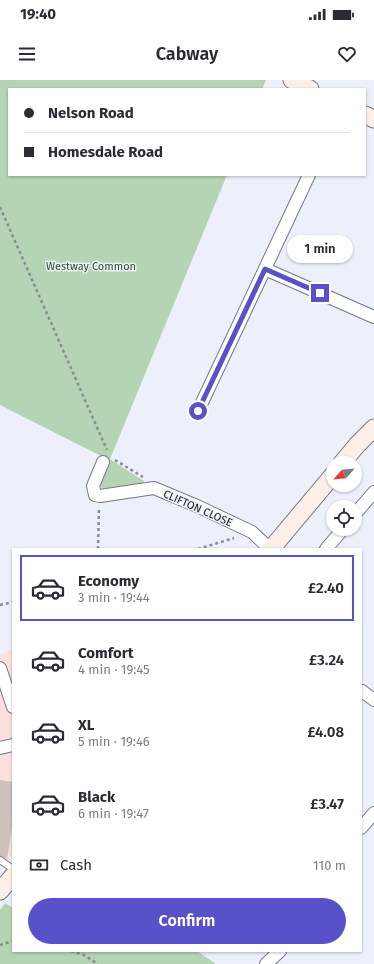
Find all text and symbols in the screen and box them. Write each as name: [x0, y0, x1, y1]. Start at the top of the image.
text: 19:40: [20, 5, 56, 23]
icon: menu: [16, 43, 38, 65]
text: Cabway: [156, 43, 218, 65]
icon: heart: [336, 43, 358, 65]
text: Nelson Road: [48, 104, 134, 122]
text: Homesdale Road: [48, 143, 163, 161]
callout: 1 min: [287, 235, 353, 263]
text: 1 min: [304, 241, 336, 256]
park label: Westway Common: [46, 260, 136, 273]
route end: [311, 284, 329, 302]
route start: [189, 402, 207, 420]
north arrow: [326, 456, 362, 492]
map controls: [326, 456, 362, 536]
street label: CLIFTON CLOSE: [161, 487, 234, 530]
button: locate: [326, 500, 362, 536]
icon: car: [30, 570, 66, 606]
text: Economy: [78, 572, 139, 590]
text: £2.40: [308, 579, 344, 597]
text: 3 min · 19:44: [78, 590, 150, 605]
icon: car: [30, 642, 66, 678]
text: Comfort: [78, 644, 134, 662]
text: £3.24: [309, 651, 344, 669]
text: 4 min · 19:45: [78, 662, 150, 677]
icon: car: [30, 714, 66, 750]
text: XL: [78, 716, 94, 734]
text: £4.08: [307, 723, 344, 741]
text: 5 min · 19:46: [78, 734, 150, 749]
icon: car: [30, 786, 66, 822]
text: Black: [78, 788, 115, 806]
text: £3.47: [310, 795, 344, 813]
text: 6 min · 19:47: [78, 806, 149, 821]
icon: cash: [28, 854, 50, 876]
text: Cash: [60, 856, 92, 874]
text: 110 m: [313, 858, 346, 873]
button: Confirm: [28, 898, 346, 944]

